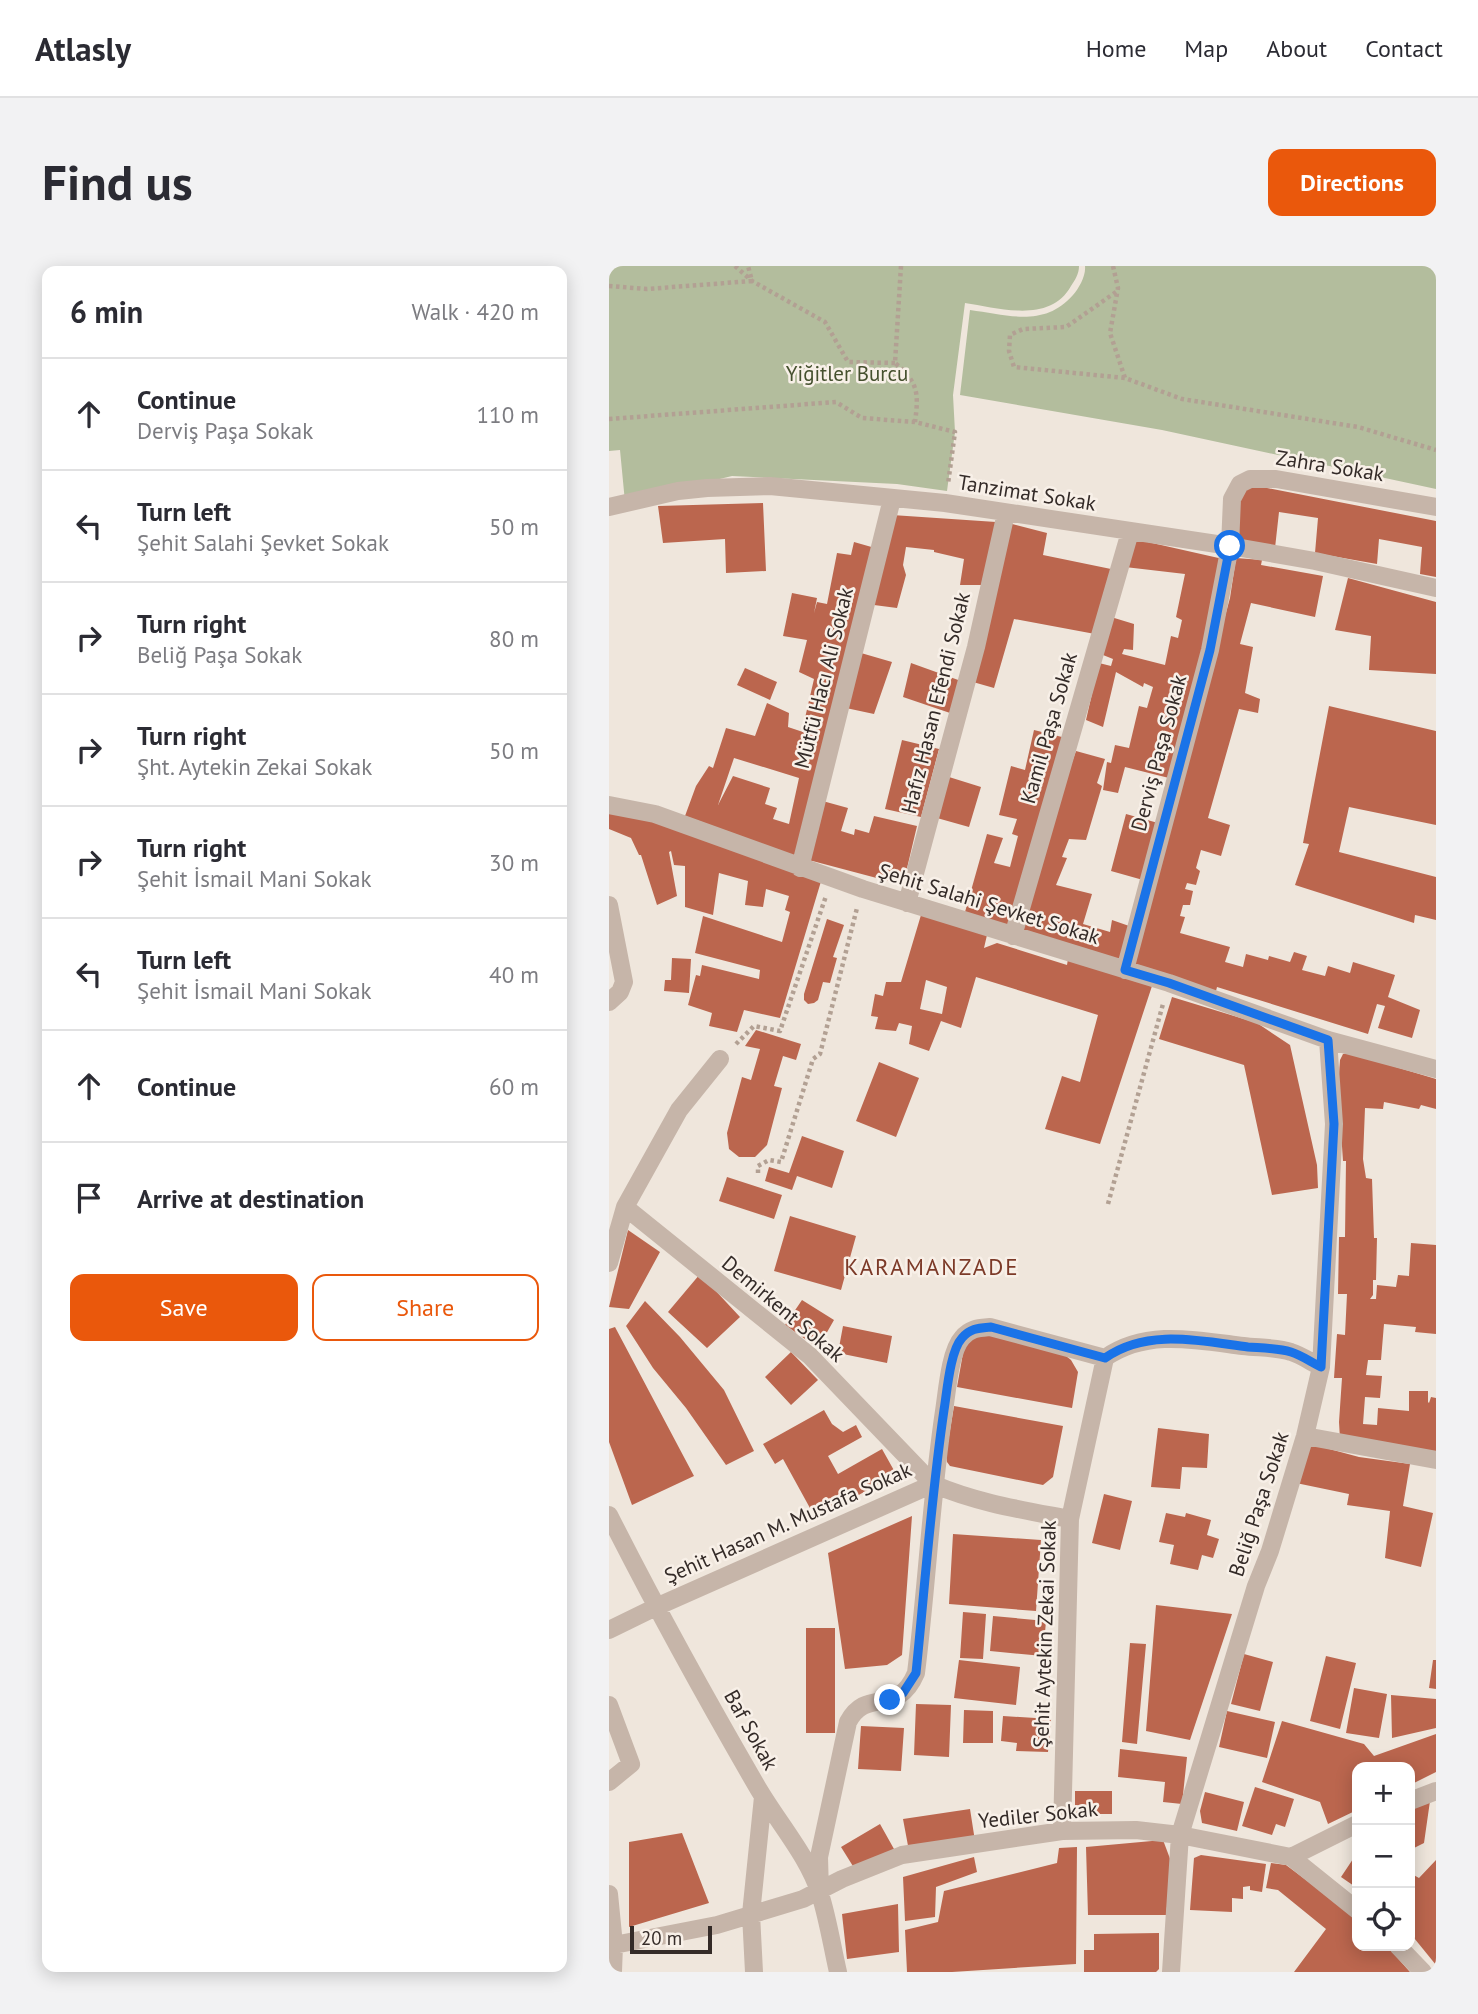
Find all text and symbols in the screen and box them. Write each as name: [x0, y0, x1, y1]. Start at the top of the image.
text: Atlasly: [35, 27, 131, 70]
text: Home: [1086, 33, 1146, 64]
text: Map: [1184, 33, 1228, 64]
text: About: [1266, 33, 1327, 64]
text: Contact: [1365, 33, 1443, 64]
button: Directions: [1268, 149, 1436, 216]
text: Find us: [42, 150, 193, 214]
text: 6 min: [70, 292, 143, 331]
text: Walk · 420 m: [412, 297, 539, 326]
park label: Yiğitler Burcu: [786, 360, 908, 387]
text: Continue: [137, 383, 236, 416]
icon: ahead: [70, 395, 108, 433]
text: 110 m: [477, 400, 539, 429]
text: Derviş Paşa Sokak: [137, 416, 313, 445]
street label: Zahra Sokak: [1274, 444, 1386, 487]
street label: Tanzimat Sokak: [956, 468, 1098, 517]
text: Turn left: [137, 495, 231, 528]
icon: left: [70, 507, 108, 545]
text: 50 m: [489, 512, 539, 541]
text: Şehit Salahi Şevket Sokak: [137, 528, 389, 557]
route start: [1214, 530, 1245, 561]
street label: Mütfü Hacı Ali Sokak: [788, 584, 859, 771]
street label: Hafız Hasan Efendi Sokak: [895, 589, 976, 816]
text: Turn right: [137, 607, 246, 640]
icon: right: [70, 619, 108, 657]
text: 80 m: [489, 624, 539, 653]
text: Beliğ Paşa Sokak: [137, 640, 302, 669]
street label: Kamil Paşa Sokak: [1014, 649, 1083, 807]
street label: Derviş Paşa Sokak: [1125, 672, 1192, 834]
text: Turn right: [137, 719, 246, 752]
icon: right: [70, 731, 108, 769]
text: 50 m: [489, 736, 539, 765]
text: Şht. Aytekin Zekai Sokak: [137, 752, 372, 781]
text: Turn right: [137, 831, 246, 864]
icon: right: [70, 843, 108, 881]
text: 30 m: [489, 848, 539, 877]
street label: Şehit Salahi Şevket Sokak: [875, 857, 1103, 950]
text: Şehit İsmail Mani Sokak: [137, 864, 372, 893]
text: Turn left: [137, 943, 231, 976]
icon: left: [70, 955, 108, 993]
text: 40 m: [489, 960, 539, 989]
text: Şehit İsmail Mani Sokak: [137, 976, 372, 1005]
icon: ahead: [70, 1067, 108, 1105]
text: Continue: [137, 1070, 236, 1103]
text: 60 m: [489, 1072, 539, 1101]
icon: arrive: [70, 1179, 108, 1217]
text: Arrive at destination: [137, 1182, 364, 1215]
street label: Demirkent Sokak: [716, 1249, 850, 1368]
district label: KARAMANZADE: [844, 1252, 1020, 1281]
button: Save: [70, 1274, 298, 1341]
button: Share: [312, 1274, 539, 1341]
street label: Beliğ Paşa Sokak: [1222, 1428, 1295, 1580]
street label: Şehit Hasan M. Mustafa Sokak: [660, 1456, 916, 1589]
street label: Şehit Aytekin Zekai Sokak: [1027, 1520, 1062, 1748]
route end: [874, 1684, 905, 1715]
street label: Baf Sokak: [718, 1685, 785, 1775]
map controls: [1352, 1762, 1415, 1951]
button: +: [1352, 1762, 1415, 1825]
street label: Yediler Sokak: [977, 1795, 1099, 1834]
button: −: [1352, 1825, 1415, 1888]
button: locate: [1352, 1888, 1415, 1951]
scale bar: [630, 1923, 712, 1955]
text: 20 m: [641, 1926, 682, 1950]

